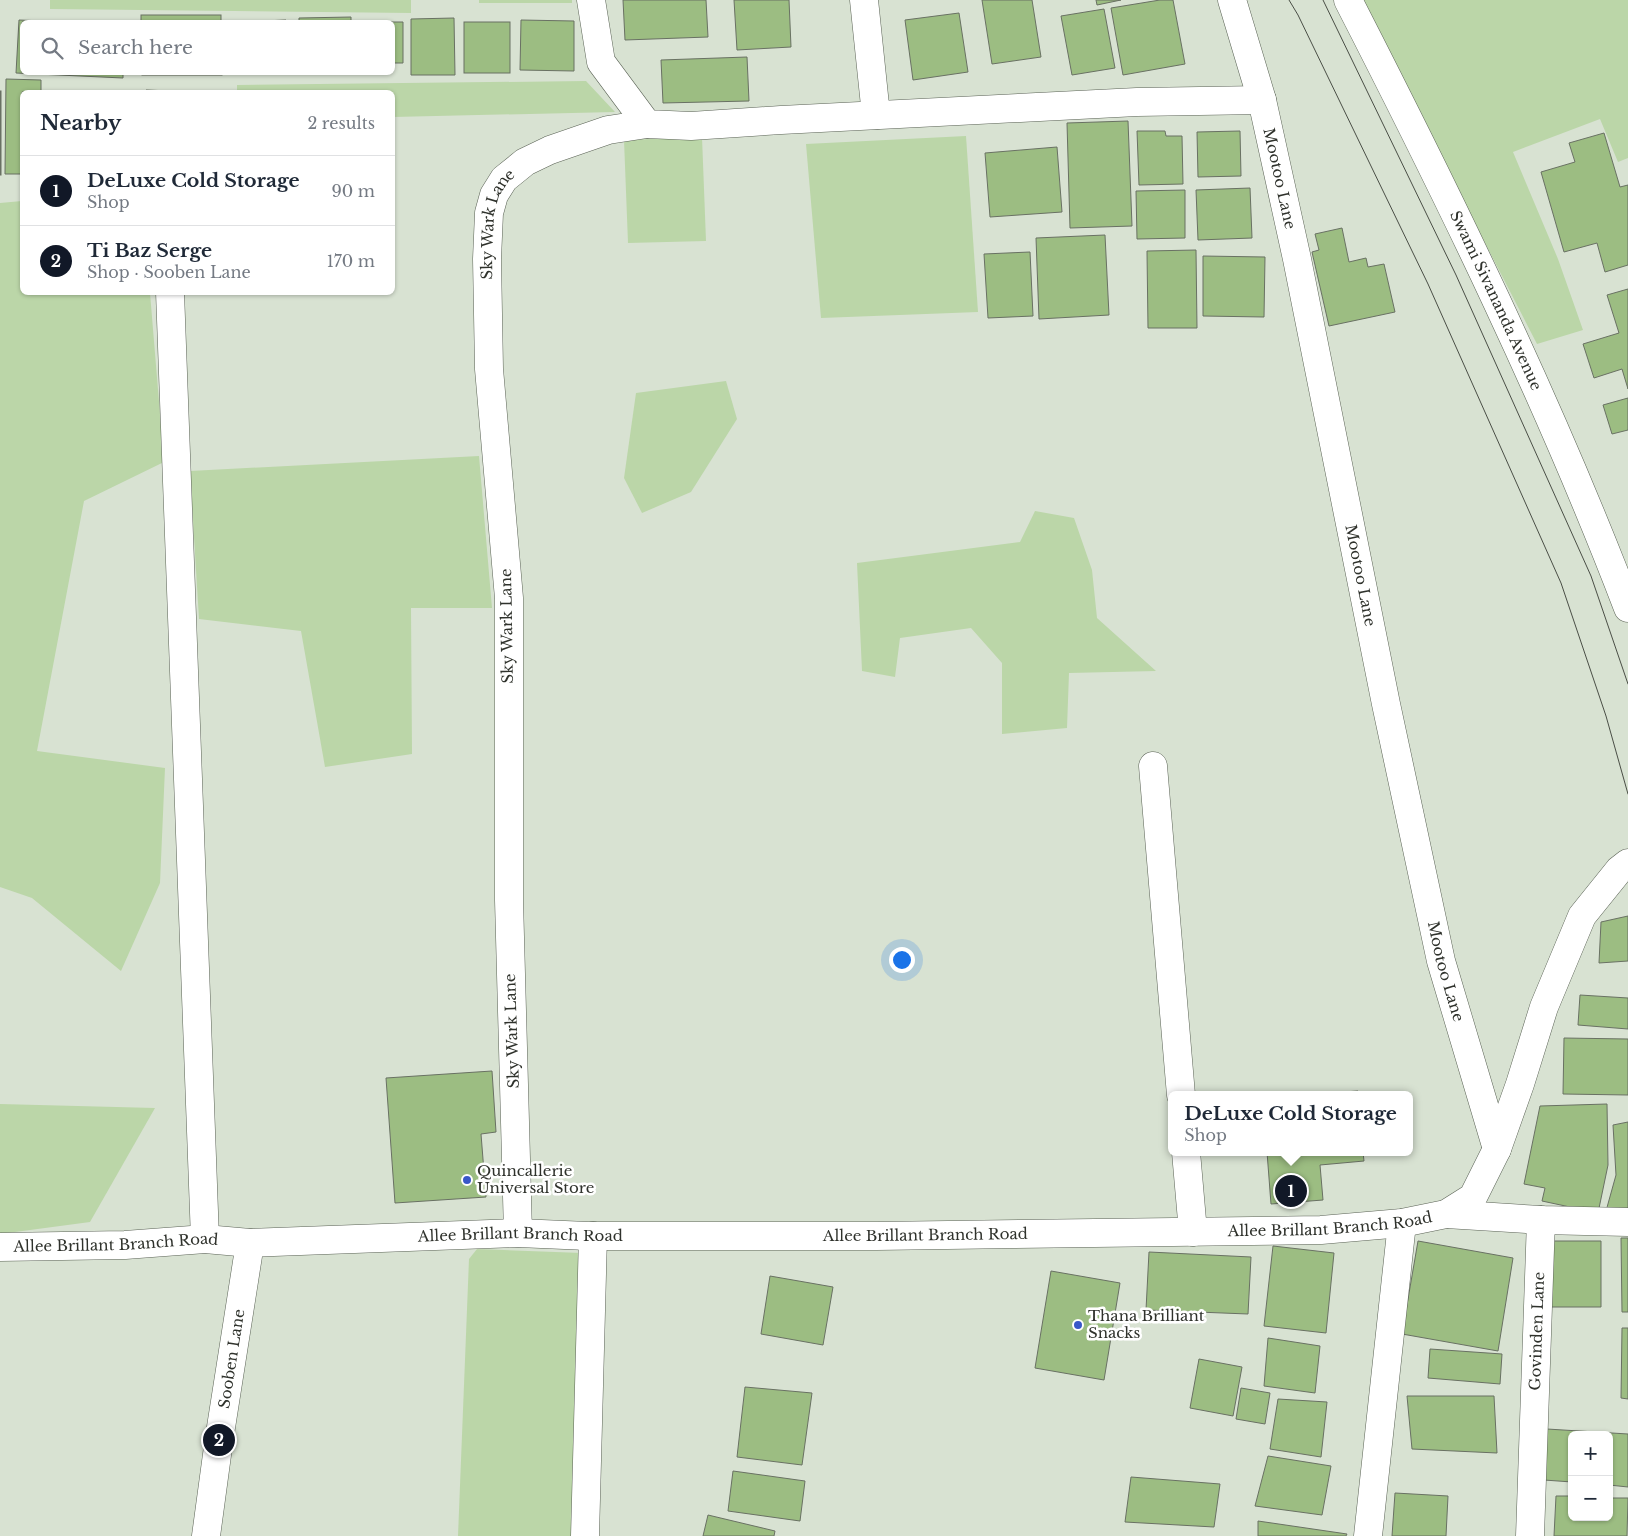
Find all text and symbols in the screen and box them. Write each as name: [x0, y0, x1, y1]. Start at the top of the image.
search box: [20, 20, 395, 75]
icon: search: [38, 34, 66, 62]
text: Search here: [78, 36, 193, 59]
text: Nearby: [40, 110, 121, 136]
text: 2 results: [307, 113, 375, 133]
street label: Mootoo Lane: [1259, 126, 1300, 231]
street label: Sky Wark Lane: [477, 164, 518, 280]
text: DeLuxe Cold Storage: [87, 169, 300, 192]
text: 1: [53, 181, 59, 201]
text: 90 m: [332, 181, 375, 201]
text: Shop: [87, 192, 130, 212]
street label: Swami Sivananda Avenue: [1446, 207, 1546, 393]
text: Ti Baz Serge: [87, 239, 212, 262]
text: 2: [51, 251, 61, 271]
text: 170 m: [327, 251, 375, 271]
text: Shop · Sooben Lane: [87, 262, 251, 282]
street label: Mootoo Lane: [1341, 523, 1380, 628]
street label: Sky Wark Lane: [496, 568, 517, 684]
street label: Mootoo Lane: [1424, 919, 1469, 1024]
your location: [889, 947, 915, 973]
street label: Sky Wark Lane: [500, 973, 523, 1089]
popup: [1168, 1091, 1413, 1156]
text: DeLuxe Cold Storage: [1184, 1102, 1397, 1125]
text: Shop: [1184, 1125, 1227, 1145]
place label: Quincallerie Universal Store: [477, 1161, 594, 1197]
pin: 1: [1275, 1172, 1307, 1210]
marker: Quincallerie Universal Store: [461, 1174, 473, 1186]
street label: Allee Brillant Branch Road: [1227, 1207, 1434, 1240]
street label: Allee Brillant Branch Road: [417, 1223, 623, 1246]
street label: Allee Brillant Branch Road: [822, 1224, 1028, 1245]
street label: Allee Brillant Branch Road: [12, 1229, 219, 1256]
street label: Govinden Lane: [1525, 1271, 1548, 1391]
place label: Thana Brilliant Snacks: [1088, 1306, 1205, 1342]
street label: Sooben Lane: [214, 1308, 248, 1410]
marker: Thana Brilliant Snacks: [1072, 1319, 1084, 1331]
pin: 2: [203, 1421, 235, 1459]
map controls: [1568, 1431, 1613, 1521]
button: +: [1568, 1431, 1613, 1476]
button: −: [1568, 1476, 1613, 1521]

